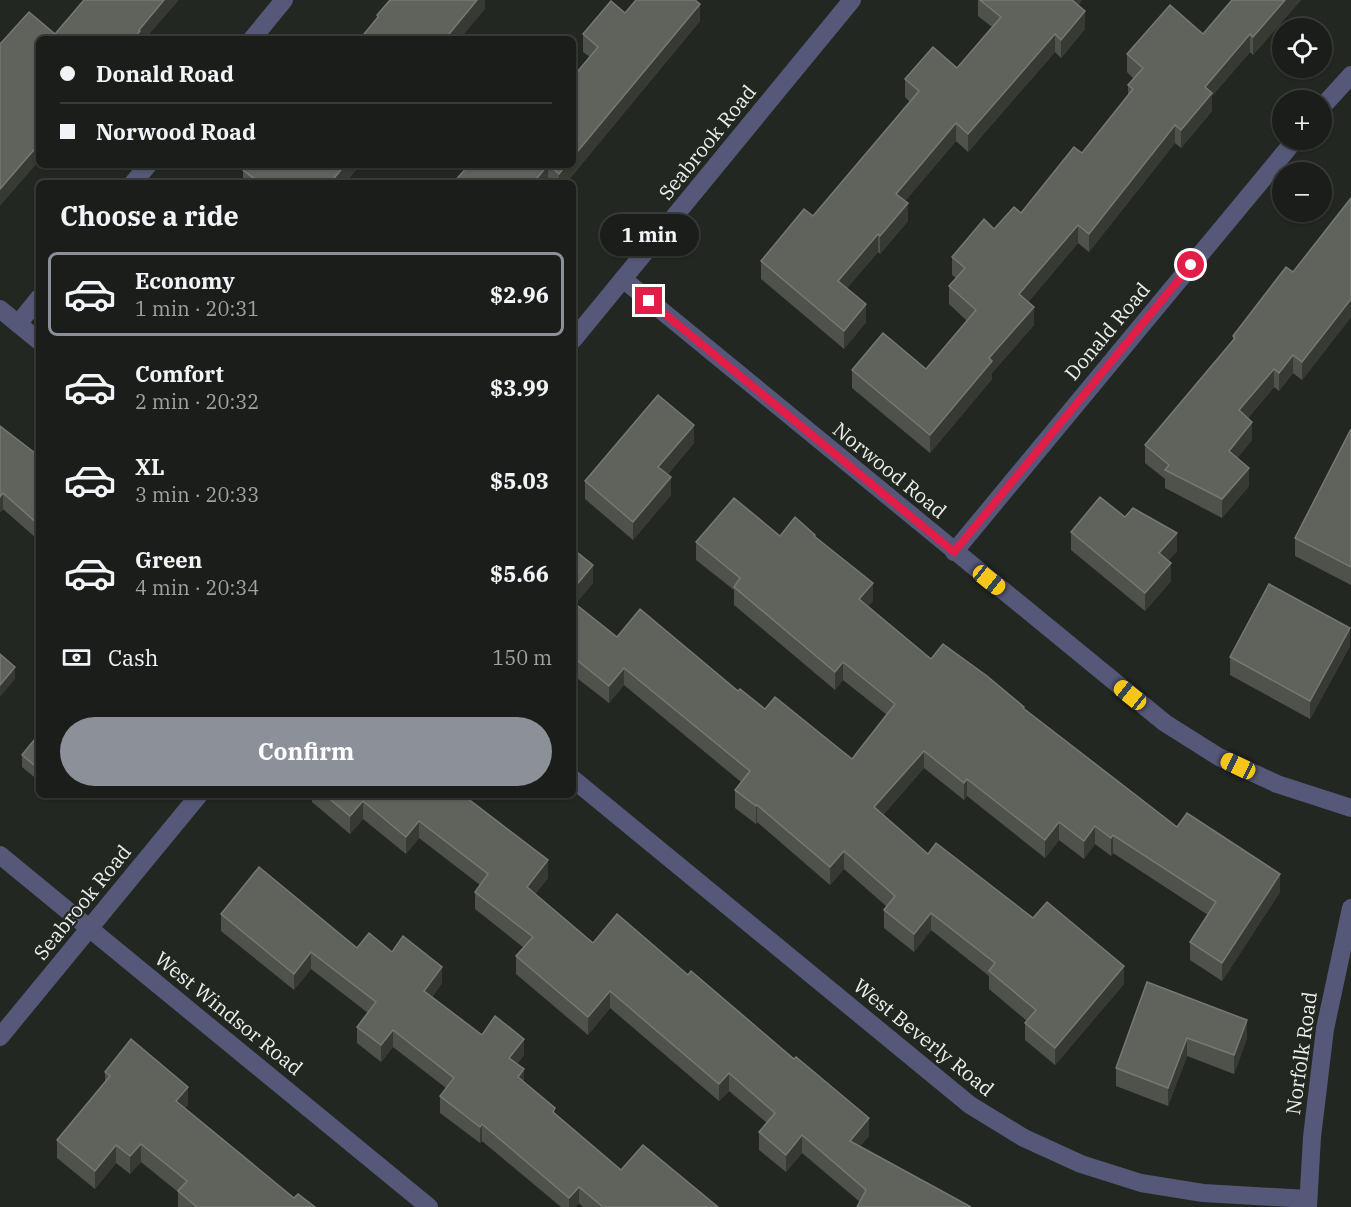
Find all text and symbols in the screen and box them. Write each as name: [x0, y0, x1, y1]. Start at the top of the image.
map controls: [1272, 18, 1332, 222]
button: locate: [1272, 18, 1332, 78]
text: Donald Road: [96, 59, 234, 88]
street label: Seabrook Road: [652, 79, 762, 205]
button: +: [1272, 90, 1332, 150]
text: Norwood Road: [96, 117, 256, 146]
button: −: [1272, 162, 1332, 222]
text: Choose a ride: [60, 198, 239, 233]
callout: 1 min: [600, 214, 698, 256]
text: 1 min: [622, 221, 678, 248]
route start: [1177, 251, 1204, 278]
text: Economy: [135, 266, 235, 295]
icon: car: [63, 267, 117, 321]
street label: Donald Road: [1058, 277, 1156, 385]
text: $2.96: [490, 280, 549, 309]
route end: [635, 287, 662, 314]
text: 1 min · 20:31: [135, 295, 259, 322]
text: Comfort: [135, 359, 224, 388]
icon: car: [63, 360, 117, 414]
text: $3.99: [490, 373, 549, 402]
text: 2 min · 20:32: [135, 388, 259, 415]
street label: Norwood Road: [827, 416, 953, 524]
text: XL: [135, 452, 165, 481]
icon: car: [63, 453, 117, 507]
text: $5.03: [490, 466, 549, 495]
text: 3 min · 20:33: [135, 481, 259, 508]
text: Green: [135, 545, 202, 574]
icon: car: [63, 546, 117, 600]
text: $5.66: [490, 559, 549, 588]
car: [969, 562, 1009, 598]
text: 4 min · 20:34: [135, 574, 259, 601]
icon: cash: [60, 641, 93, 674]
text: Cash: [108, 643, 159, 672]
text: 150 m: [492, 644, 552, 671]
car: [1110, 677, 1150, 713]
button: Confirm: [60, 717, 552, 786]
car: [1218, 750, 1258, 782]
street label: Seabrook Road: [27, 839, 137, 965]
street label: West Windsor Road: [149, 945, 309, 1081]
street label: West Beverly Road: [848, 972, 1000, 1102]
street label: Norfolk Road: [1279, 990, 1323, 1116]

